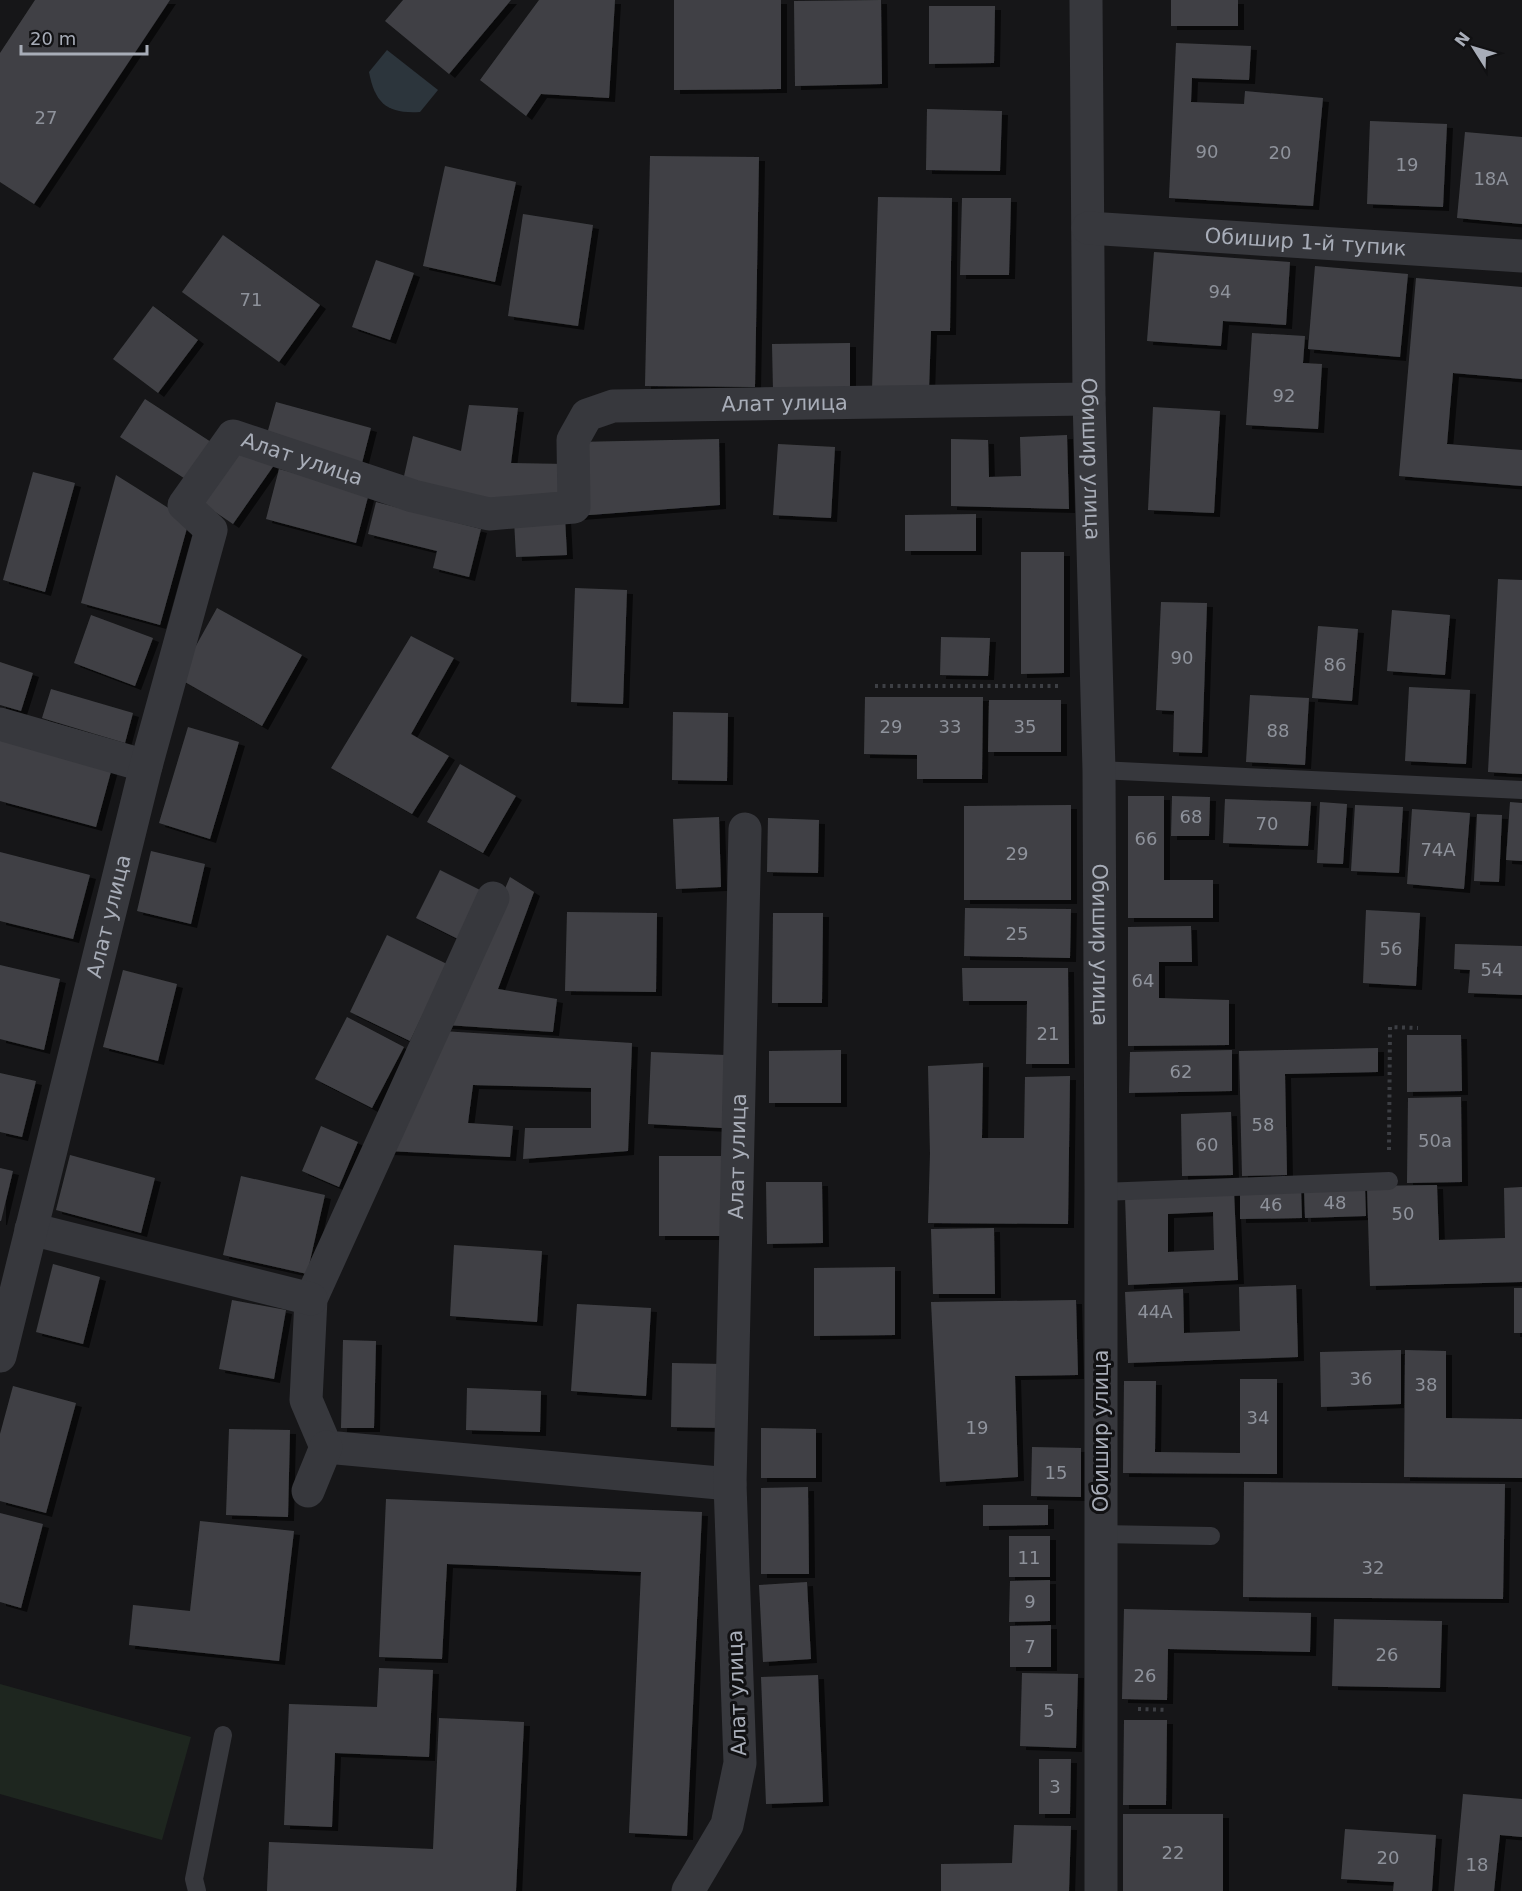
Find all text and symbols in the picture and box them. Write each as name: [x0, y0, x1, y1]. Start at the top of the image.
scale bar: [21, 18, 147, 56]
north arrow: [1444, 18, 1504, 78]
text: 20 m: [30, 28, 76, 49]
text: N: [1451, 28, 1474, 50]
house number: 27: [35, 107, 57, 128]
house number: 90: [1196, 141, 1218, 162]
house number: 20: [1269, 142, 1291, 163]
house number: 19: [1396, 154, 1418, 175]
house number: 18А: [1473, 168, 1509, 189]
street label: Обишир 1-й тупик: [1204, 224, 1407, 261]
house number: 94: [1209, 281, 1231, 302]
house number: 71: [240, 289, 262, 310]
street label: Обишир улица: [1077, 378, 1105, 541]
house number: 92: [1273, 385, 1295, 406]
street label: Алат улица: [721, 391, 848, 416]
street label: Алат улица: [239, 428, 366, 490]
house number: 90: [1171, 647, 1193, 668]
house number: 86: [1324, 654, 1346, 675]
house number: 29: [880, 716, 902, 737]
house number: 33: [939, 716, 961, 737]
house number: 35: [1014, 716, 1036, 737]
house number: 88: [1267, 720, 1289, 741]
house number: 68: [1180, 806, 1202, 827]
house number: 70: [1256, 813, 1278, 834]
house number: 66: [1135, 828, 1157, 849]
house number: 74А: [1420, 839, 1456, 860]
house number: 29: [1006, 843, 1028, 864]
street label: Алат улица: [82, 852, 136, 980]
street label: Обишир улица: [1087, 863, 1112, 1026]
house number: 25: [1006, 923, 1028, 944]
house number: 56: [1380, 938, 1402, 959]
house number: 54: [1481, 959, 1503, 980]
house number: 64: [1132, 970, 1154, 991]
house number: 21: [1037, 1023, 1059, 1044]
house number: 62: [1170, 1061, 1192, 1082]
street label: Алат улица: [724, 1093, 751, 1220]
house number: 58: [1252, 1114, 1274, 1135]
house number: 50а: [1418, 1130, 1452, 1151]
house number: 60: [1196, 1134, 1218, 1155]
house number: 48: [1324, 1192, 1346, 1213]
house number: 46: [1260, 1194, 1282, 1215]
house number: 50: [1392, 1203, 1414, 1224]
house number: 44А: [1137, 1301, 1173, 1322]
street label: Обишир улица: [1089, 1350, 1113, 1512]
house number: 36: [1350, 1368, 1372, 1389]
house number: 38: [1415, 1374, 1437, 1395]
house number: 34: [1247, 1407, 1269, 1428]
house number: 19: [966, 1417, 988, 1438]
house number: 15: [1045, 1462, 1067, 1483]
house number: 11: [1018, 1547, 1040, 1568]
house number: 32: [1362, 1557, 1384, 1578]
house number: 9: [1024, 1591, 1036, 1612]
street label: Алат улица: [723, 1630, 751, 1756]
house number: 7: [1024, 1636, 1036, 1657]
house number: 26: [1376, 1644, 1398, 1665]
house number: 26: [1134, 1665, 1156, 1686]
house number: 5: [1043, 1700, 1055, 1721]
house number: 3: [1049, 1776, 1061, 1797]
house number: 22: [1162, 1842, 1184, 1863]
house number: 20: [1377, 1847, 1399, 1868]
house number: 18: [1466, 1854, 1488, 1875]

